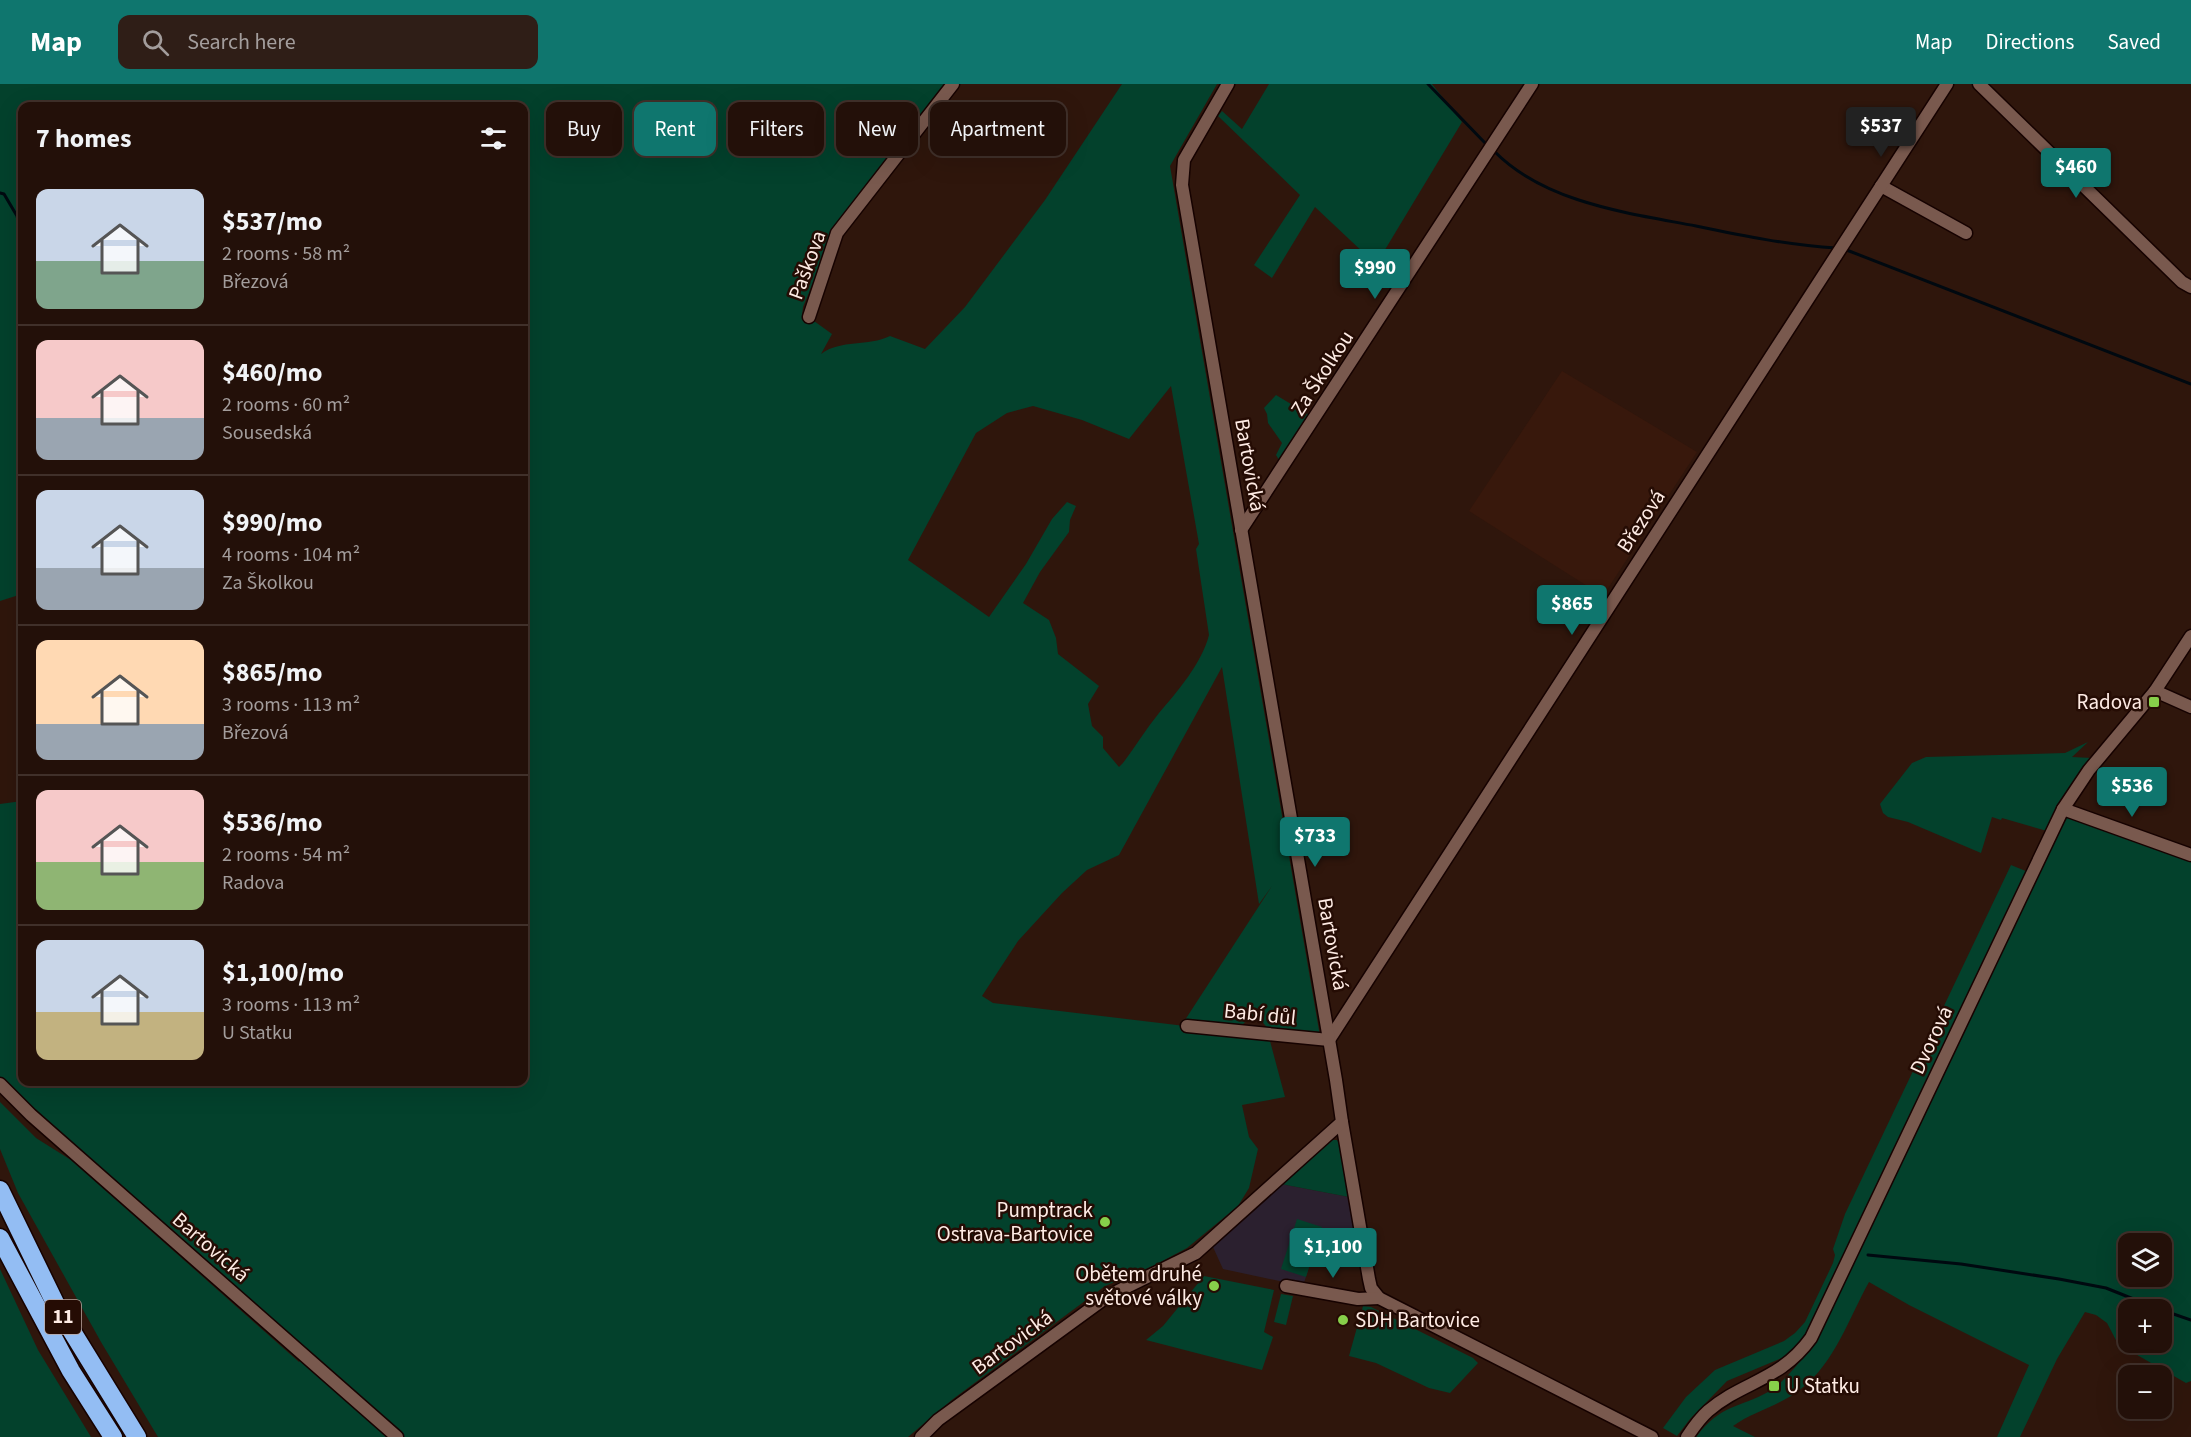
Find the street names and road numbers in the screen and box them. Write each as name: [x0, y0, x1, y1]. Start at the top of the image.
street label: Paškova: [781, 226, 833, 304]
street label: Za Školkou: [1283, 324, 1361, 422]
street label: Bartovická: [1227, 416, 1273, 514]
street label: Březová: [1609, 484, 1673, 558]
street label: Bartovická: [1310, 895, 1356, 993]
street label: Babí důl: [1222, 995, 1298, 1033]
street label: Dvorová: [1902, 1001, 1960, 1079]
street label: Bartovická: [166, 1205, 256, 1289]
road number: 11: [45, 1300, 81, 1334]
street label: Bartovická: [965, 1302, 1059, 1382]

